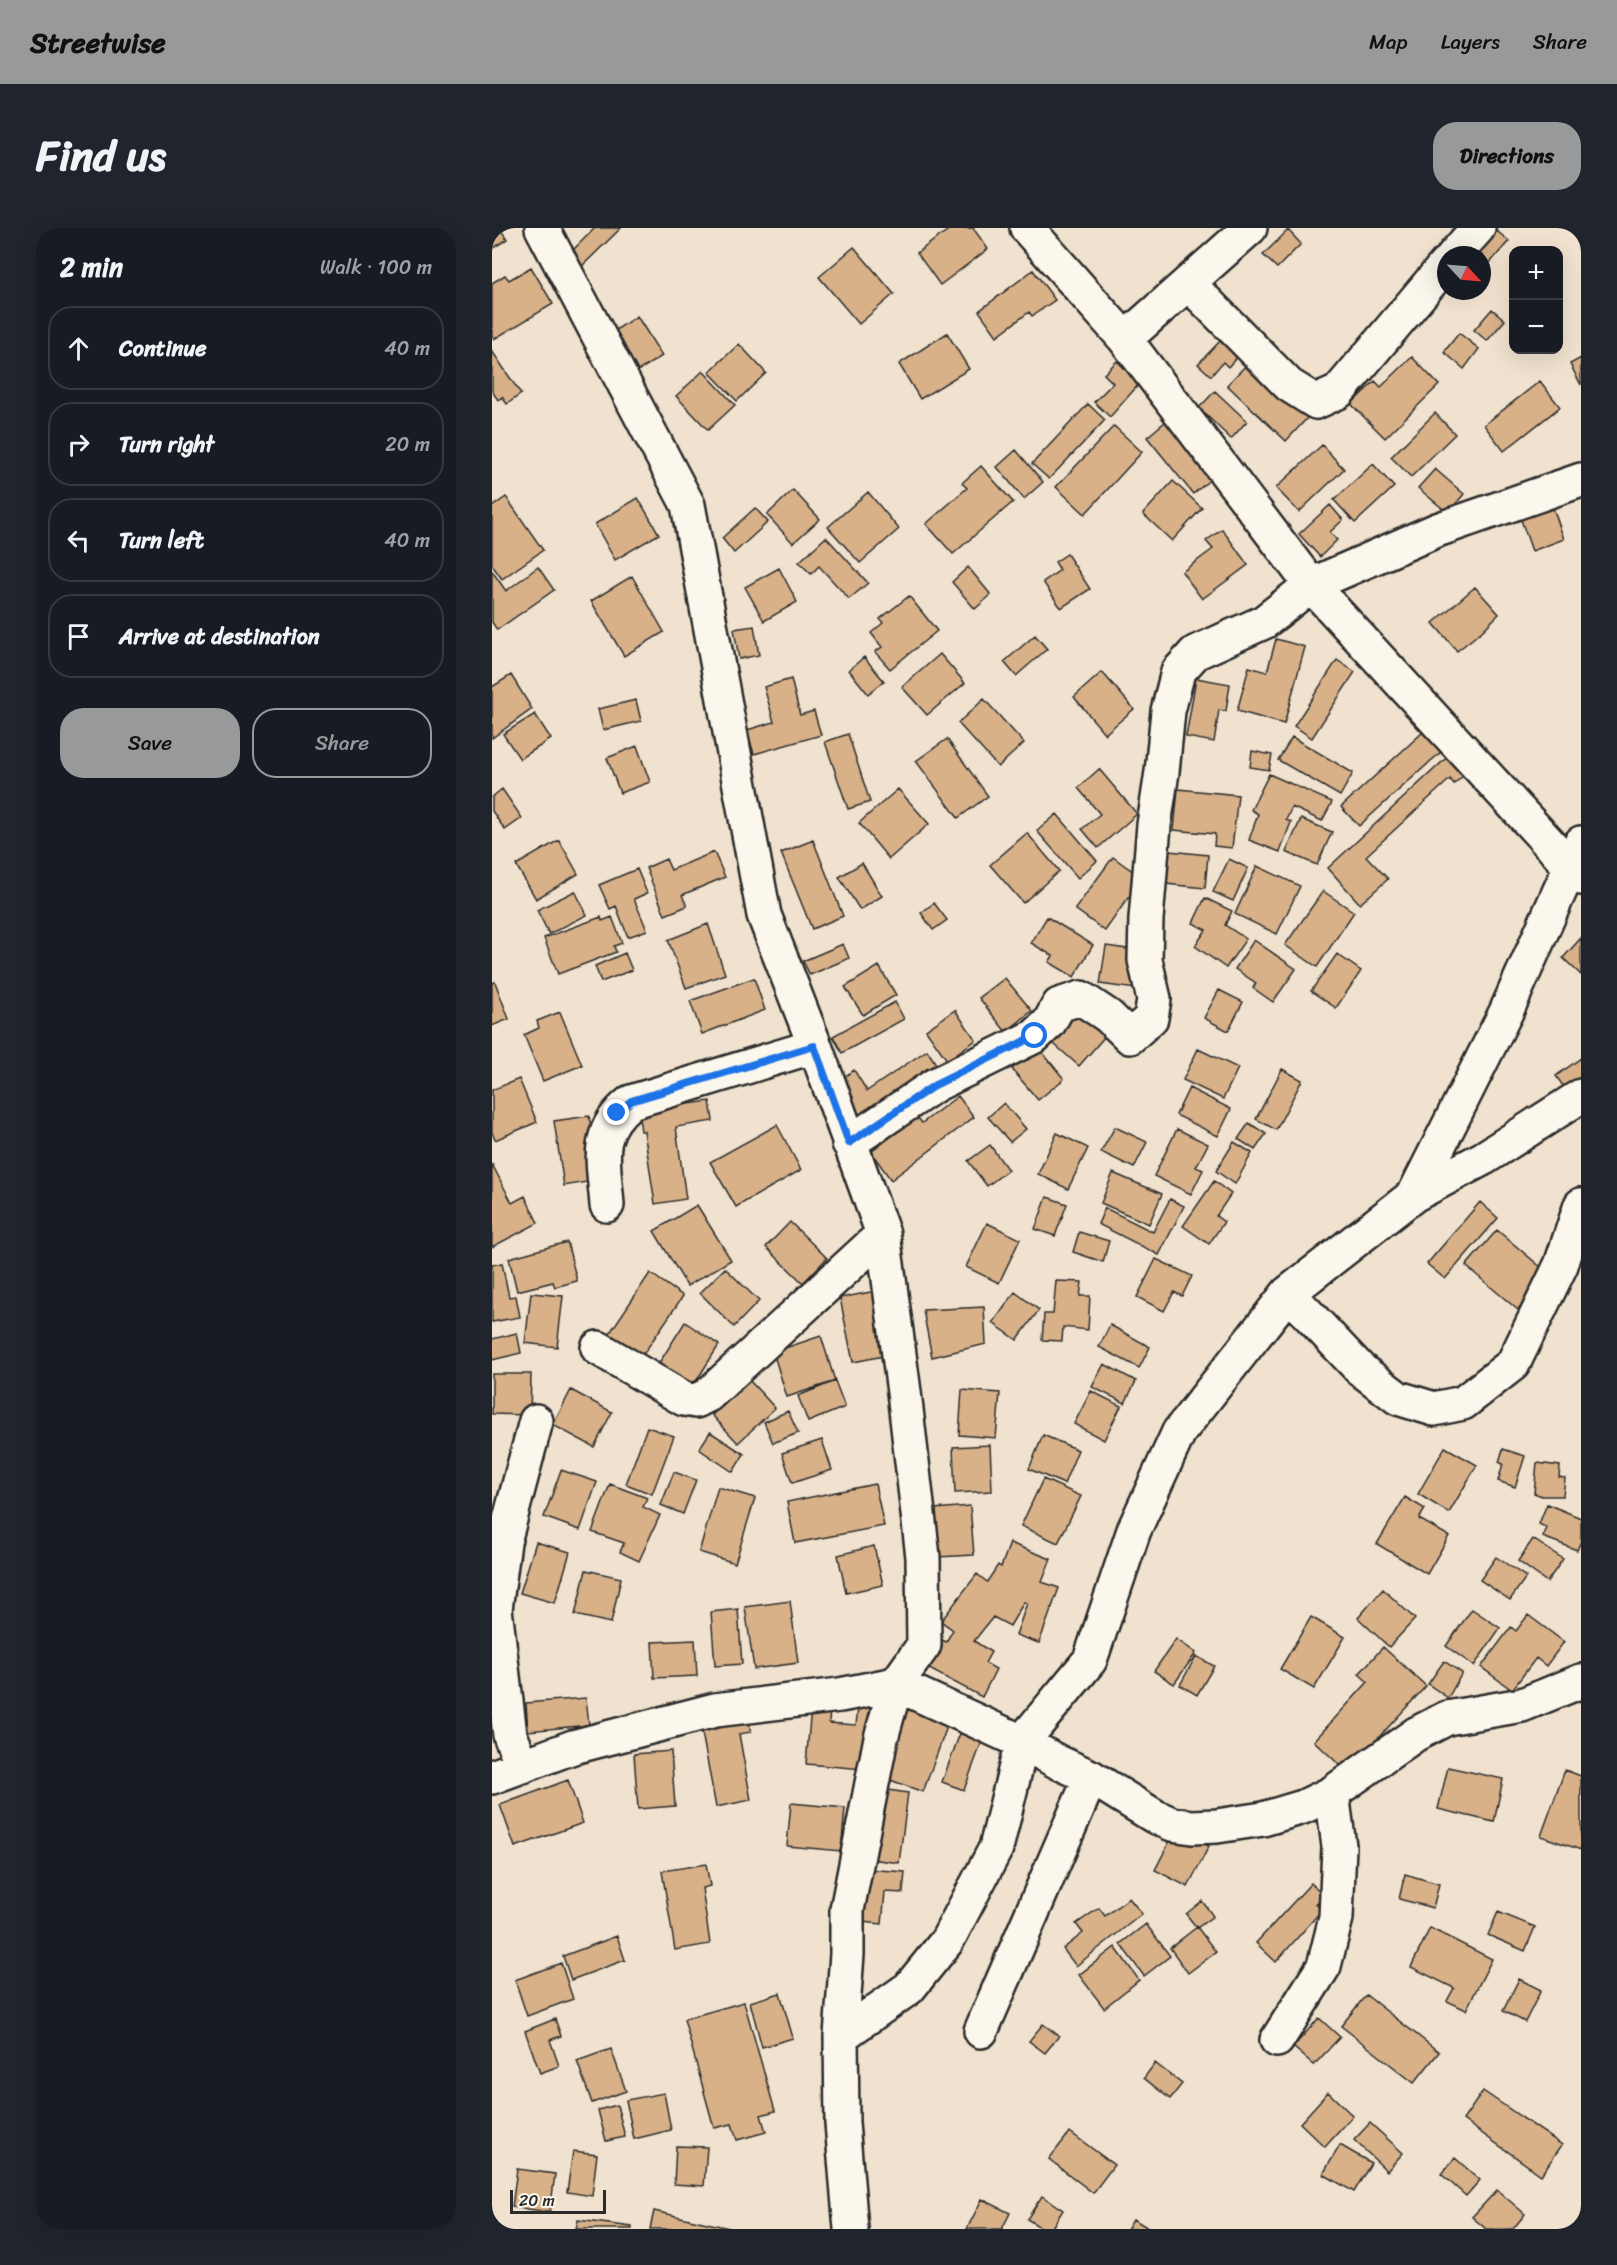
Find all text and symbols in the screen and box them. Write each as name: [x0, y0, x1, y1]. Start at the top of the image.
text: Streetwise: [30, 18, 166, 67]
text: Map: [1369, 23, 1408, 61]
text: Layers: [1441, 23, 1500, 61]
text: Share: [1533, 23, 1587, 61]
text: Find us: [36, 119, 166, 193]
button: Directions: [1433, 122, 1581, 190]
text: 2 min: [60, 244, 123, 290]
north arrow: [1437, 246, 1491, 300]
map controls: [1509, 246, 1563, 354]
button: +: [1509, 246, 1563, 300]
text: Walk · 100 m: [320, 250, 432, 285]
button: −: [1509, 300, 1563, 354]
text: Continue: [119, 329, 207, 368]
text: 40 m: [384, 331, 430, 366]
icon: ahead: [62, 332, 95, 365]
text: Turn right: [119, 425, 214, 464]
text: 20 m: [385, 427, 430, 462]
icon: right: [62, 428, 95, 461]
text: Turn left: [119, 521, 204, 560]
text: 40 m: [384, 523, 430, 558]
icon: left: [62, 524, 95, 557]
text: Arrive at destination: [119, 617, 320, 656]
icon: arrive: [62, 620, 95, 653]
button: Save: [60, 708, 240, 778]
button: Share: [252, 708, 432, 778]
route start: [1021, 1022, 1047, 1048]
route end: [603, 1099, 629, 1125]
text: 20 m: [519, 2186, 555, 2215]
scale bar: [510, 2187, 606, 2214]

